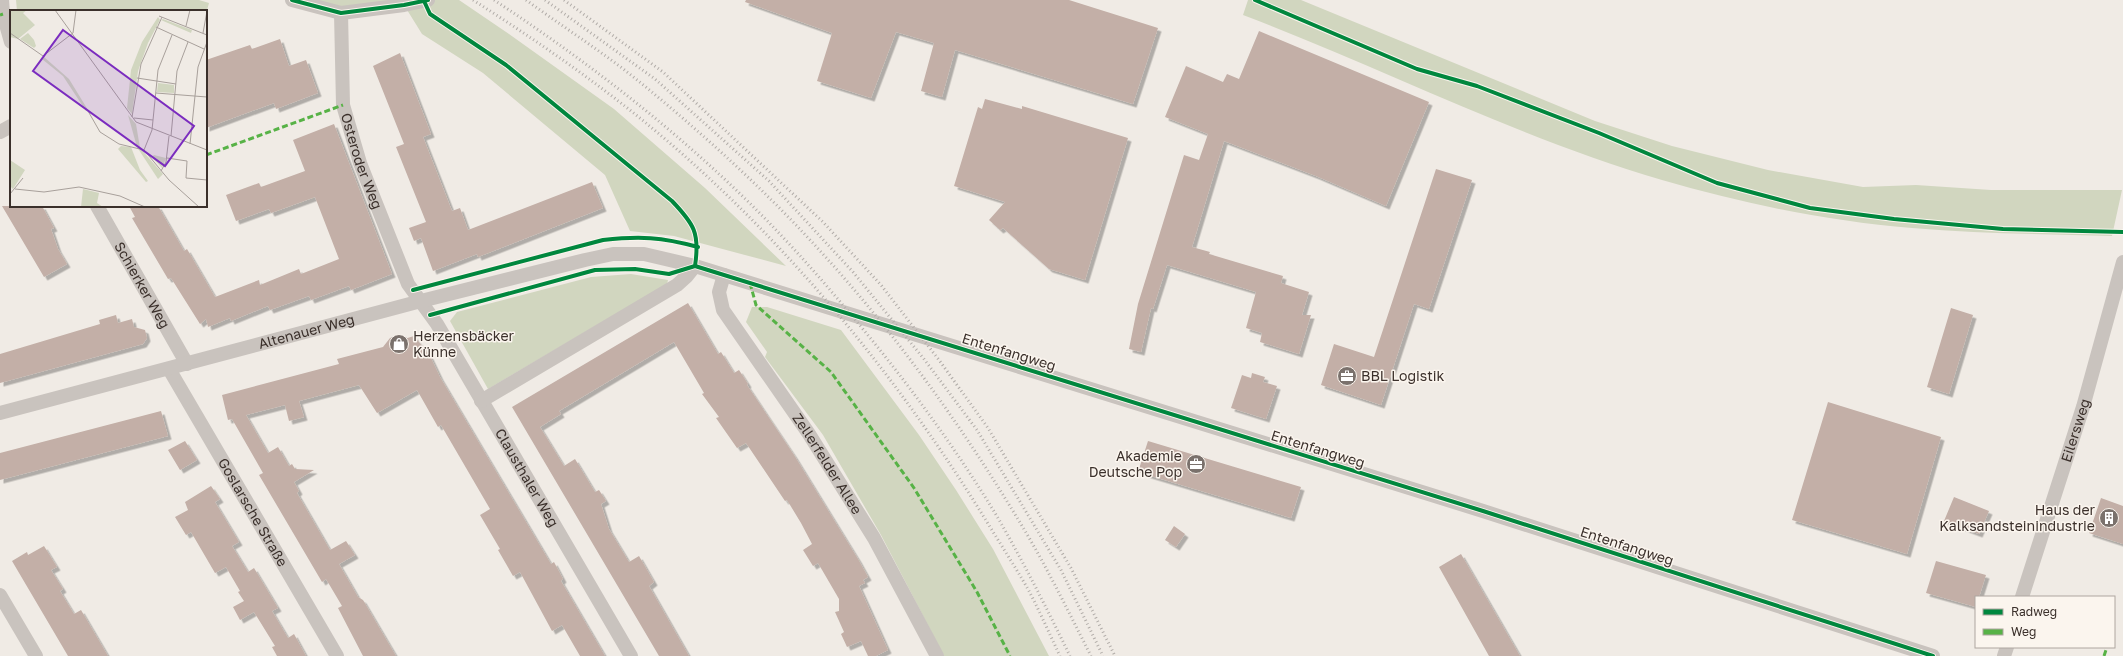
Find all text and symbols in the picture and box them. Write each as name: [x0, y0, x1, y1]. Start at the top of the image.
inset map: [10, 10, 207, 207]
street label: Osteroder Weg: [338, 111, 386, 211]
street label: Schierker Weg: [111, 238, 174, 331]
street label: Altenauer Weg: [256, 310, 356, 352]
place label: Herzensbäcker Künne: [413, 327, 515, 360]
street label: Entenfangweg: [960, 329, 1058, 374]
shop icon: Herzensbäcker Künne: [388, 333, 410, 355]
office icon: BBL Logistik: [1336, 365, 1358, 387]
place label: BBL Logistik: [1361, 367, 1445, 384]
street label: Eilersweg: [2057, 397, 2093, 464]
street label: Zellerfelder Allee: [789, 410, 866, 517]
street label: Clausthaler Weg: [492, 425, 563, 530]
street label: Entenfangweg: [1269, 426, 1367, 471]
place label: Akademie Deutsche Pop: [1089, 447, 1182, 480]
office icon: Akademie Deutsche Pop: [1185, 453, 1207, 475]
street label: Goslarsche Straße: [215, 455, 292, 569]
place label: Haus der Kalksandsteinindustrie: [1939, 501, 2096, 534]
building icon: Haus der Kalksandsteinindustrie: [2098, 507, 2120, 529]
street label: Entenfangweg: [1578, 522, 1676, 569]
legend: [1975, 596, 2115, 648]
text: Radweg: [2011, 604, 2057, 619]
text: Weg: [2011, 624, 2036, 639]

